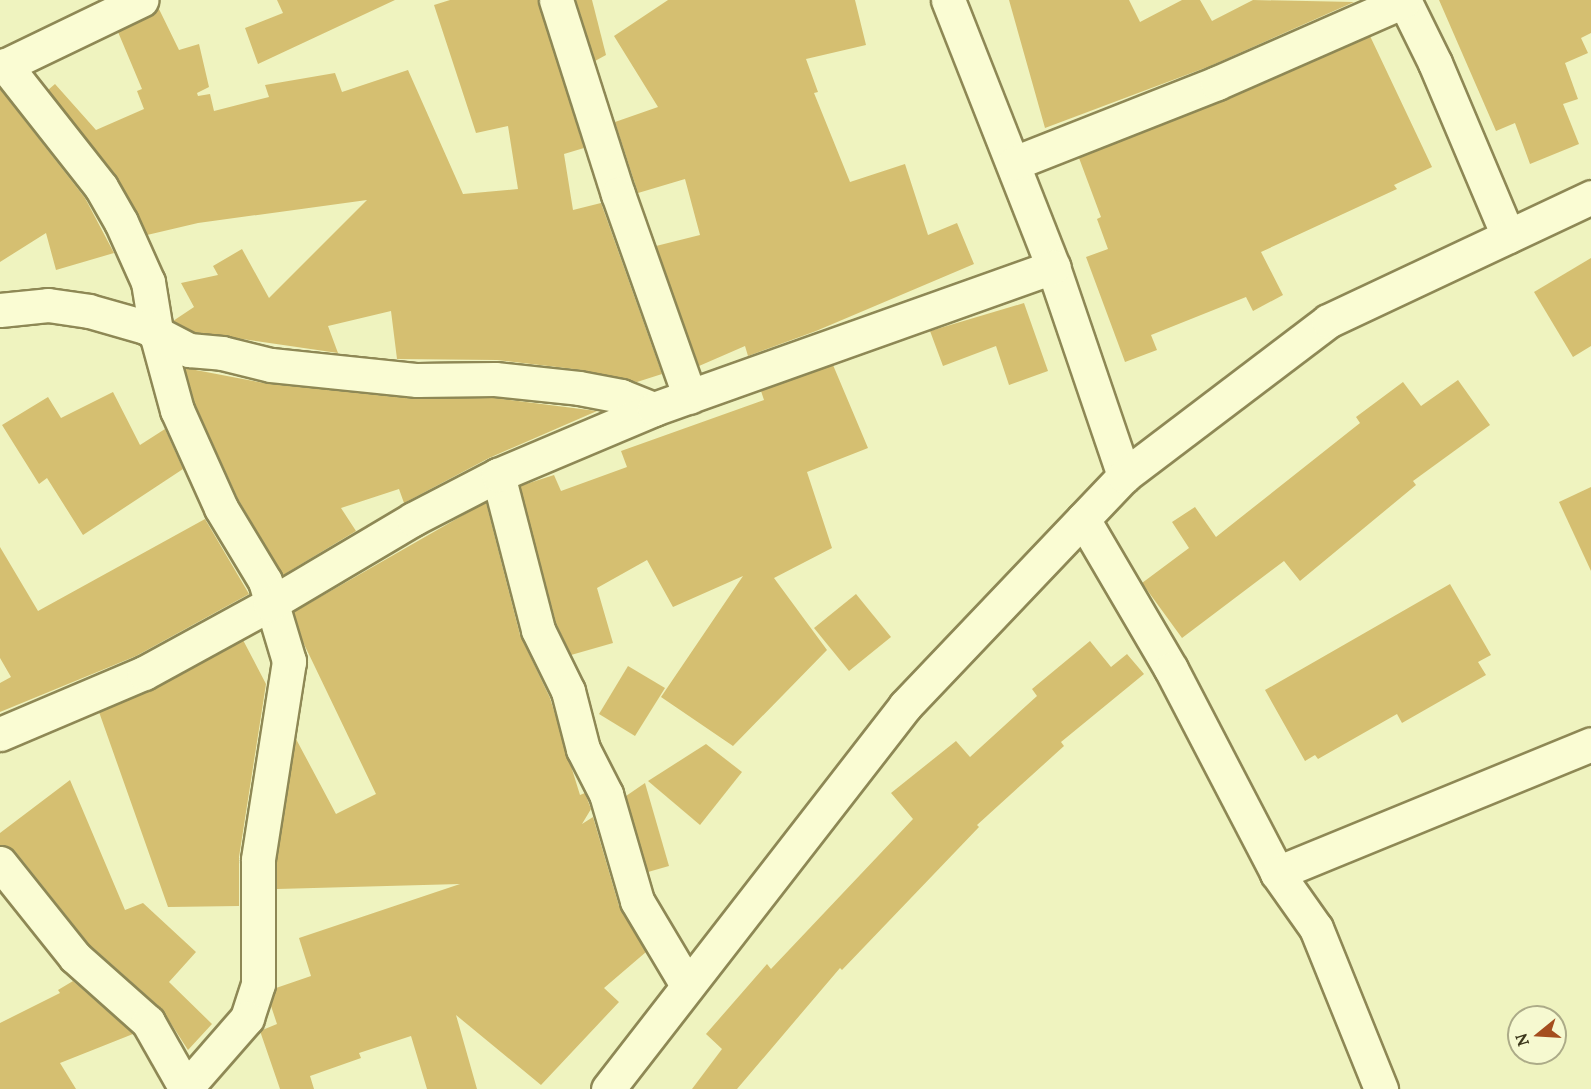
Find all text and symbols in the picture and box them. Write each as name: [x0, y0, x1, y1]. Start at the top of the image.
north arrow: [1507, 1005, 1567, 1065]
text: N: [1510, 1031, 1533, 1049]

